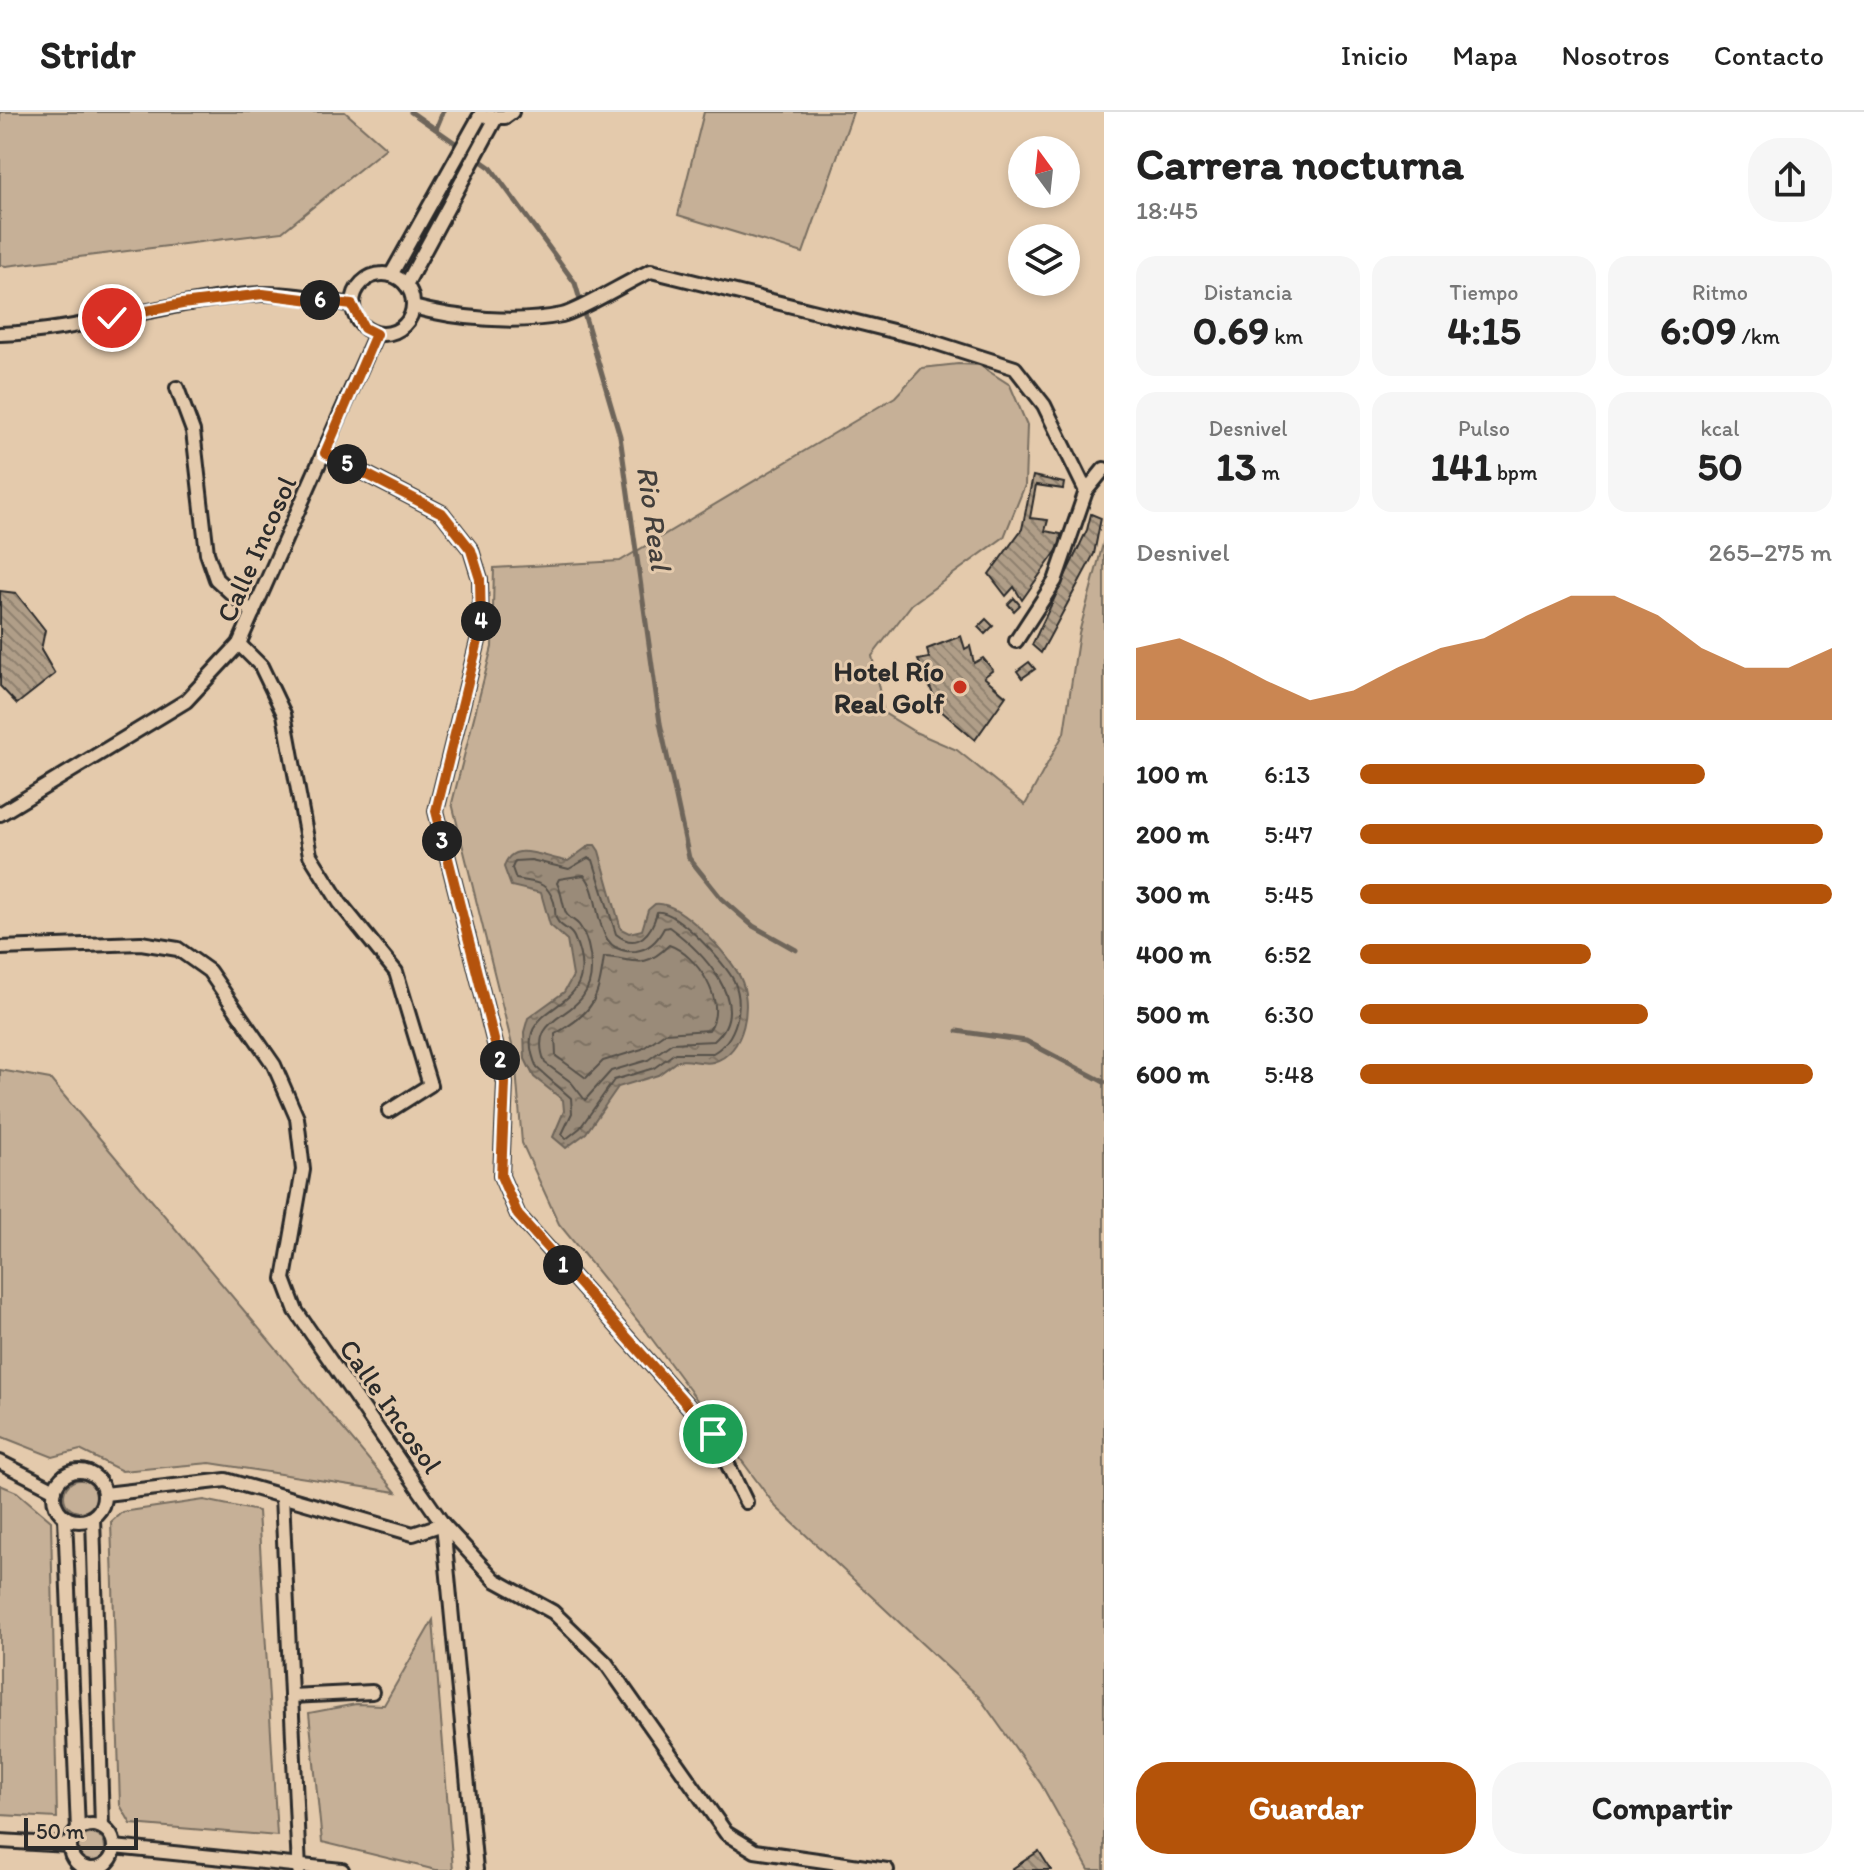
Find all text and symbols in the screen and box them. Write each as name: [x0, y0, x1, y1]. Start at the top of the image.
text: Stridr: [40, 32, 135, 78]
text: Inicio: [1341, 38, 1408, 72]
text: Mapa: [1452, 38, 1518, 72]
text: Nosotros: [1562, 38, 1670, 72]
text: Contacto: [1714, 38, 1824, 72]
north arrow: [1008, 136, 1080, 208]
map controls: [1008, 136, 1080, 296]
text: Carrera nocturna: [1136, 137, 1464, 190]
button: share: [1748, 138, 1832, 222]
text: 18:45: [1136, 194, 1198, 226]
button: layers: [1008, 224, 1080, 296]
text: Distancia: [1204, 279, 1292, 306]
text: Tiempo: [1450, 279, 1518, 306]
text: Ritmo: [1692, 279, 1748, 306]
pin: 6: [300, 280, 340, 320]
pin: [78, 284, 146, 352]
text: 6: [314, 286, 326, 313]
icon: check: [90, 296, 134, 340]
text: 0.69: [1193, 306, 1269, 354]
text: 4:15: [1447, 306, 1521, 354]
text: 6:09: [1660, 306, 1737, 354]
text: km: [1269, 323, 1303, 350]
text: /km: [1737, 323, 1780, 350]
text: Desnivel: [1208, 415, 1288, 442]
text: Pulso: [1458, 415, 1510, 442]
text: kcal: [1700, 415, 1740, 442]
text: 13: [1216, 442, 1256, 490]
text: 141: [1431, 442, 1492, 490]
text: 50: [1697, 442, 1743, 490]
pin: 5: [327, 444, 367, 484]
text: 5: [341, 450, 353, 477]
text: m: [1256, 459, 1280, 486]
text: bpm: [1492, 459, 1537, 486]
water label: Rio Real: [629, 463, 680, 575]
street label: Calle Incosol: [209, 471, 303, 627]
text: Desnivel: [1136, 536, 1230, 568]
text: 265–275 m: [1708, 536, 1832, 568]
pin: 4: [461, 601, 501, 641]
text: 4: [474, 607, 488, 634]
place label: Hotel Río Real Golf: [834, 654, 945, 720]
marker: Hotel Río Real Golf: [951, 678, 969, 696]
text: 100 m: [1136, 758, 1208, 790]
text: 6:13: [1264, 758, 1310, 790]
text: 200 m: [1136, 818, 1209, 850]
text: 5:47: [1264, 818, 1313, 850]
pin: 3: [422, 821, 462, 861]
text: 3: [436, 827, 448, 854]
text: 300 m: [1136, 878, 1210, 910]
text: 5:45: [1264, 878, 1313, 910]
text: 400 m: [1136, 938, 1211, 970]
text: 6:52: [1264, 938, 1311, 970]
text: 500 m: [1136, 998, 1209, 1030]
text: 6:30: [1264, 998, 1314, 1030]
pin: 2: [480, 1040, 520, 1080]
text: 2: [494, 1046, 506, 1073]
text: 600 m: [1136, 1058, 1210, 1090]
text: 5:48: [1264, 1058, 1314, 1090]
pin: 1: [543, 1245, 583, 1285]
text: 1: [558, 1251, 568, 1278]
street label: Calle Incosol: [332, 1332, 450, 1480]
pin: [679, 1400, 747, 1468]
icon: arrive: [691, 1412, 735, 1456]
button: Guardar: [1136, 1762, 1476, 1854]
button: Compartir: [1492, 1762, 1832, 1854]
scale bar: [24, 1814, 138, 1850]
text: 50 m: [36, 1818, 85, 1845]

